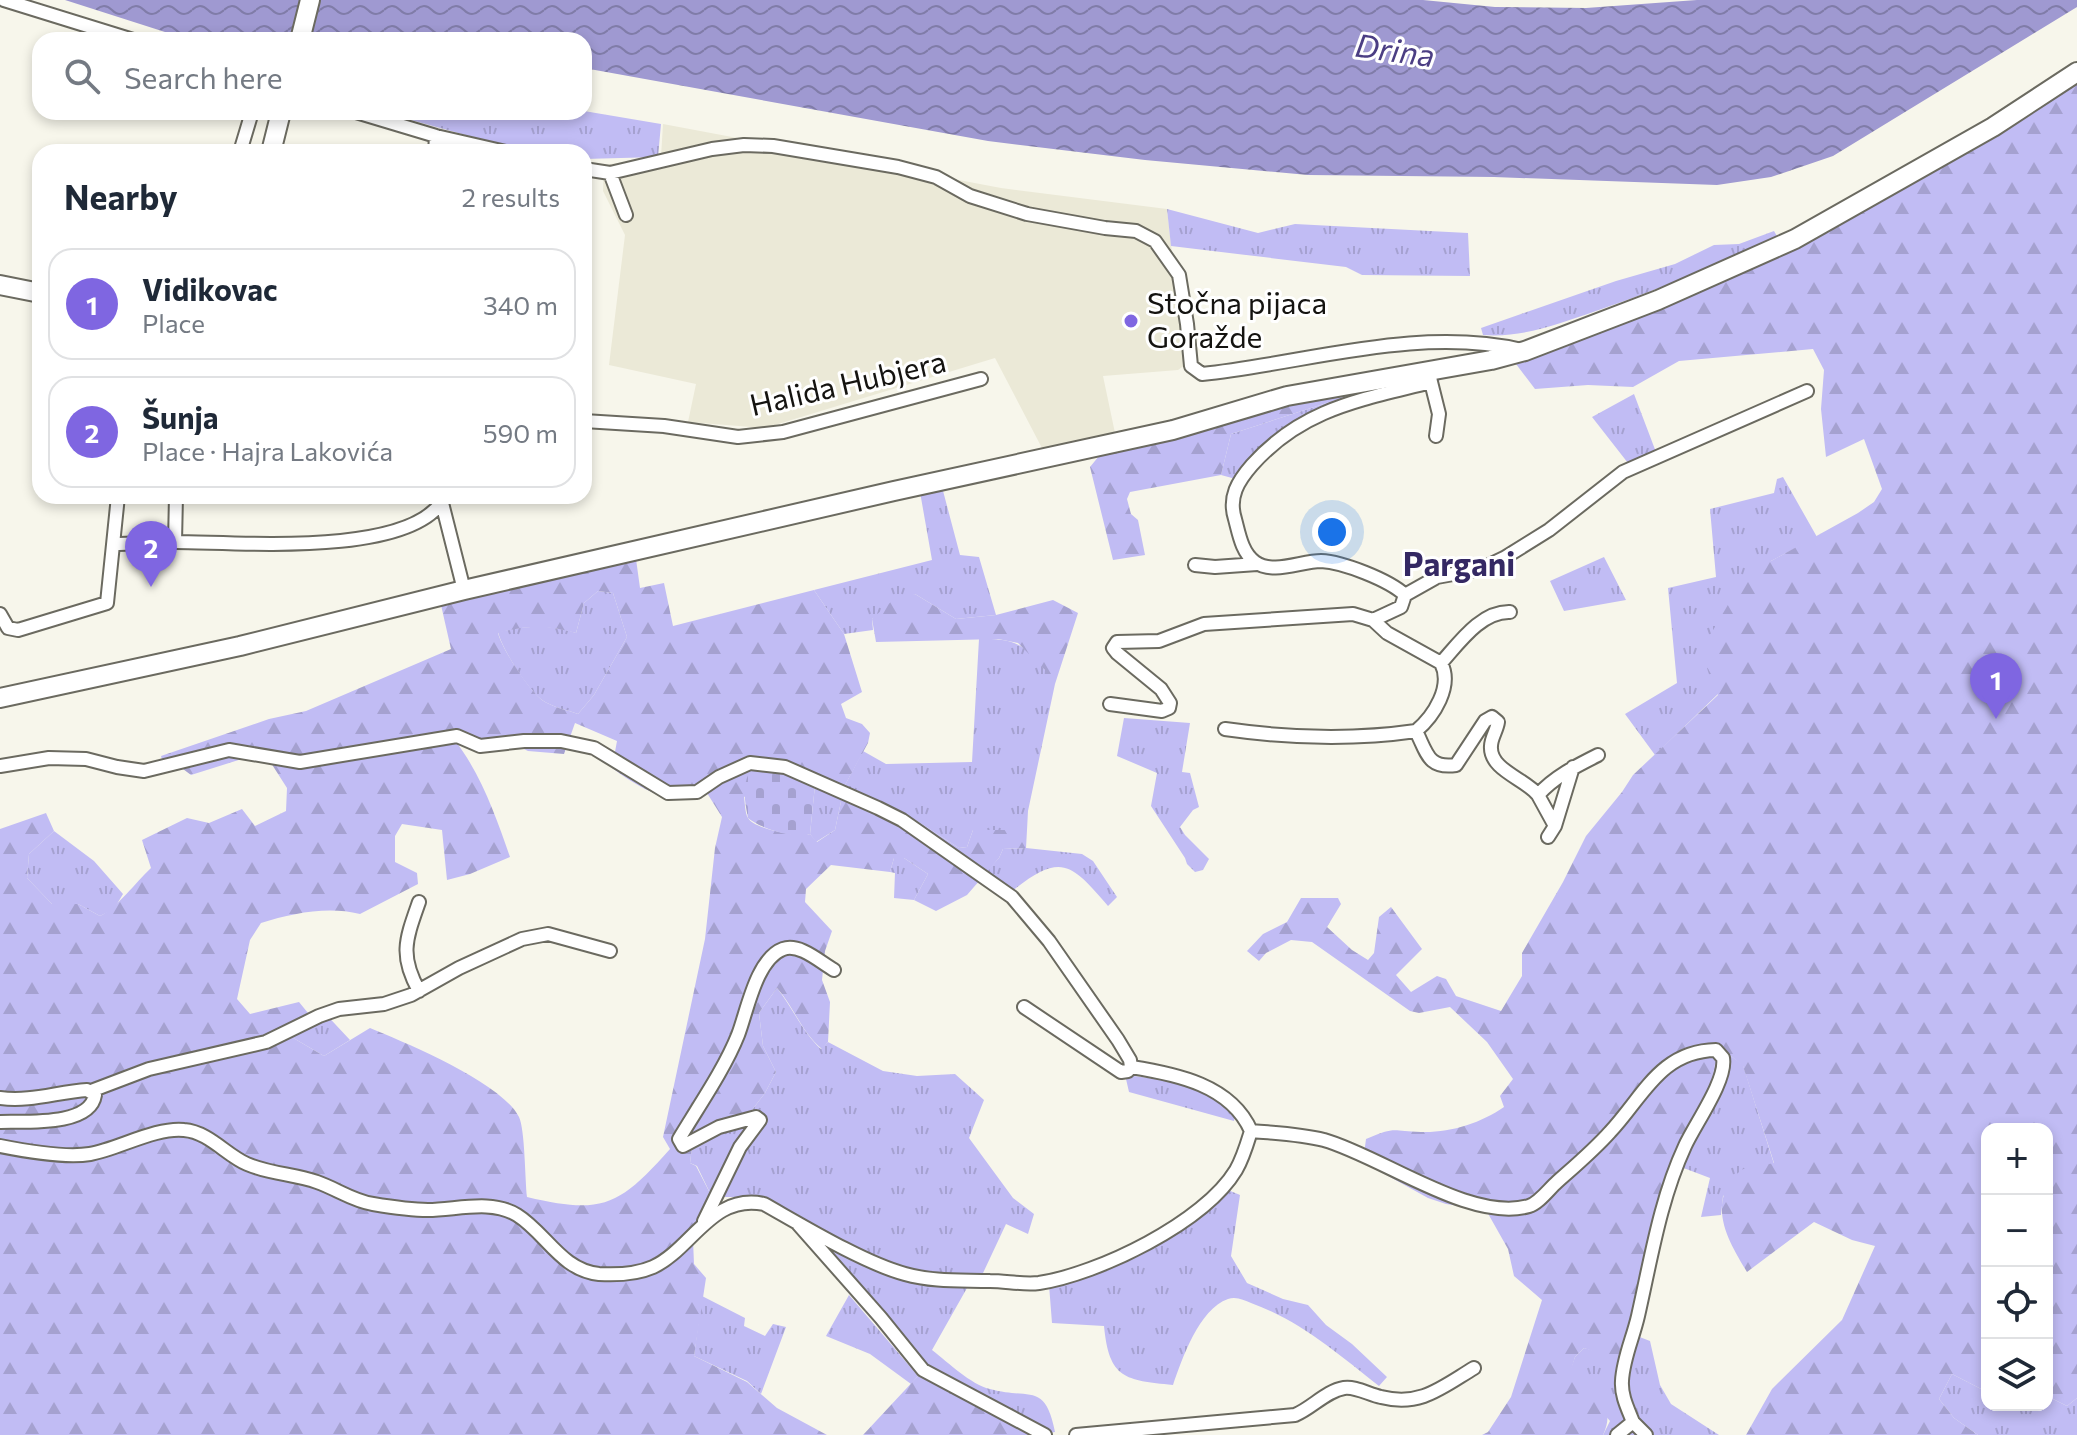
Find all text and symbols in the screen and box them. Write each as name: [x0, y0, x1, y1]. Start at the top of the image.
water label: Drina: [1353, 24, 1438, 74]
search box: [32, 32, 592, 120]
icon: search: [60, 54, 104, 98]
text: Search here: [124, 58, 283, 95]
text: Nearby: [64, 175, 178, 217]
text: 2 results: [462, 181, 560, 212]
text: Vidikovac: [142, 270, 278, 307]
place label: Stočna pijaca Goražde: [1147, 283, 1327, 354]
text: 1: [86, 289, 98, 320]
text: 340 m: [483, 289, 558, 320]
text: Place: [142, 307, 205, 338]
marker: Stočna pijaca Goražde: [1122, 312, 1140, 330]
street label: Halida Hubjera: [746, 341, 949, 422]
text: Šunja: [142, 398, 219, 435]
text: 2: [85, 417, 99, 448]
text: 590 m: [483, 417, 558, 448]
text: Place · Hajra Lakovića: [142, 435, 393, 466]
your location: [1312, 512, 1352, 552]
pin: 2: [125, 521, 177, 587]
district label: Pargani: [1403, 543, 1515, 583]
pin: 1: [1970, 653, 2022, 719]
map controls: [1981, 1123, 2053, 1411]
button: +: [1981, 1123, 2053, 1195]
button: −: [1981, 1195, 2053, 1267]
button: locate: [1981, 1267, 2053, 1339]
button: layers: [1981, 1339, 2053, 1411]

